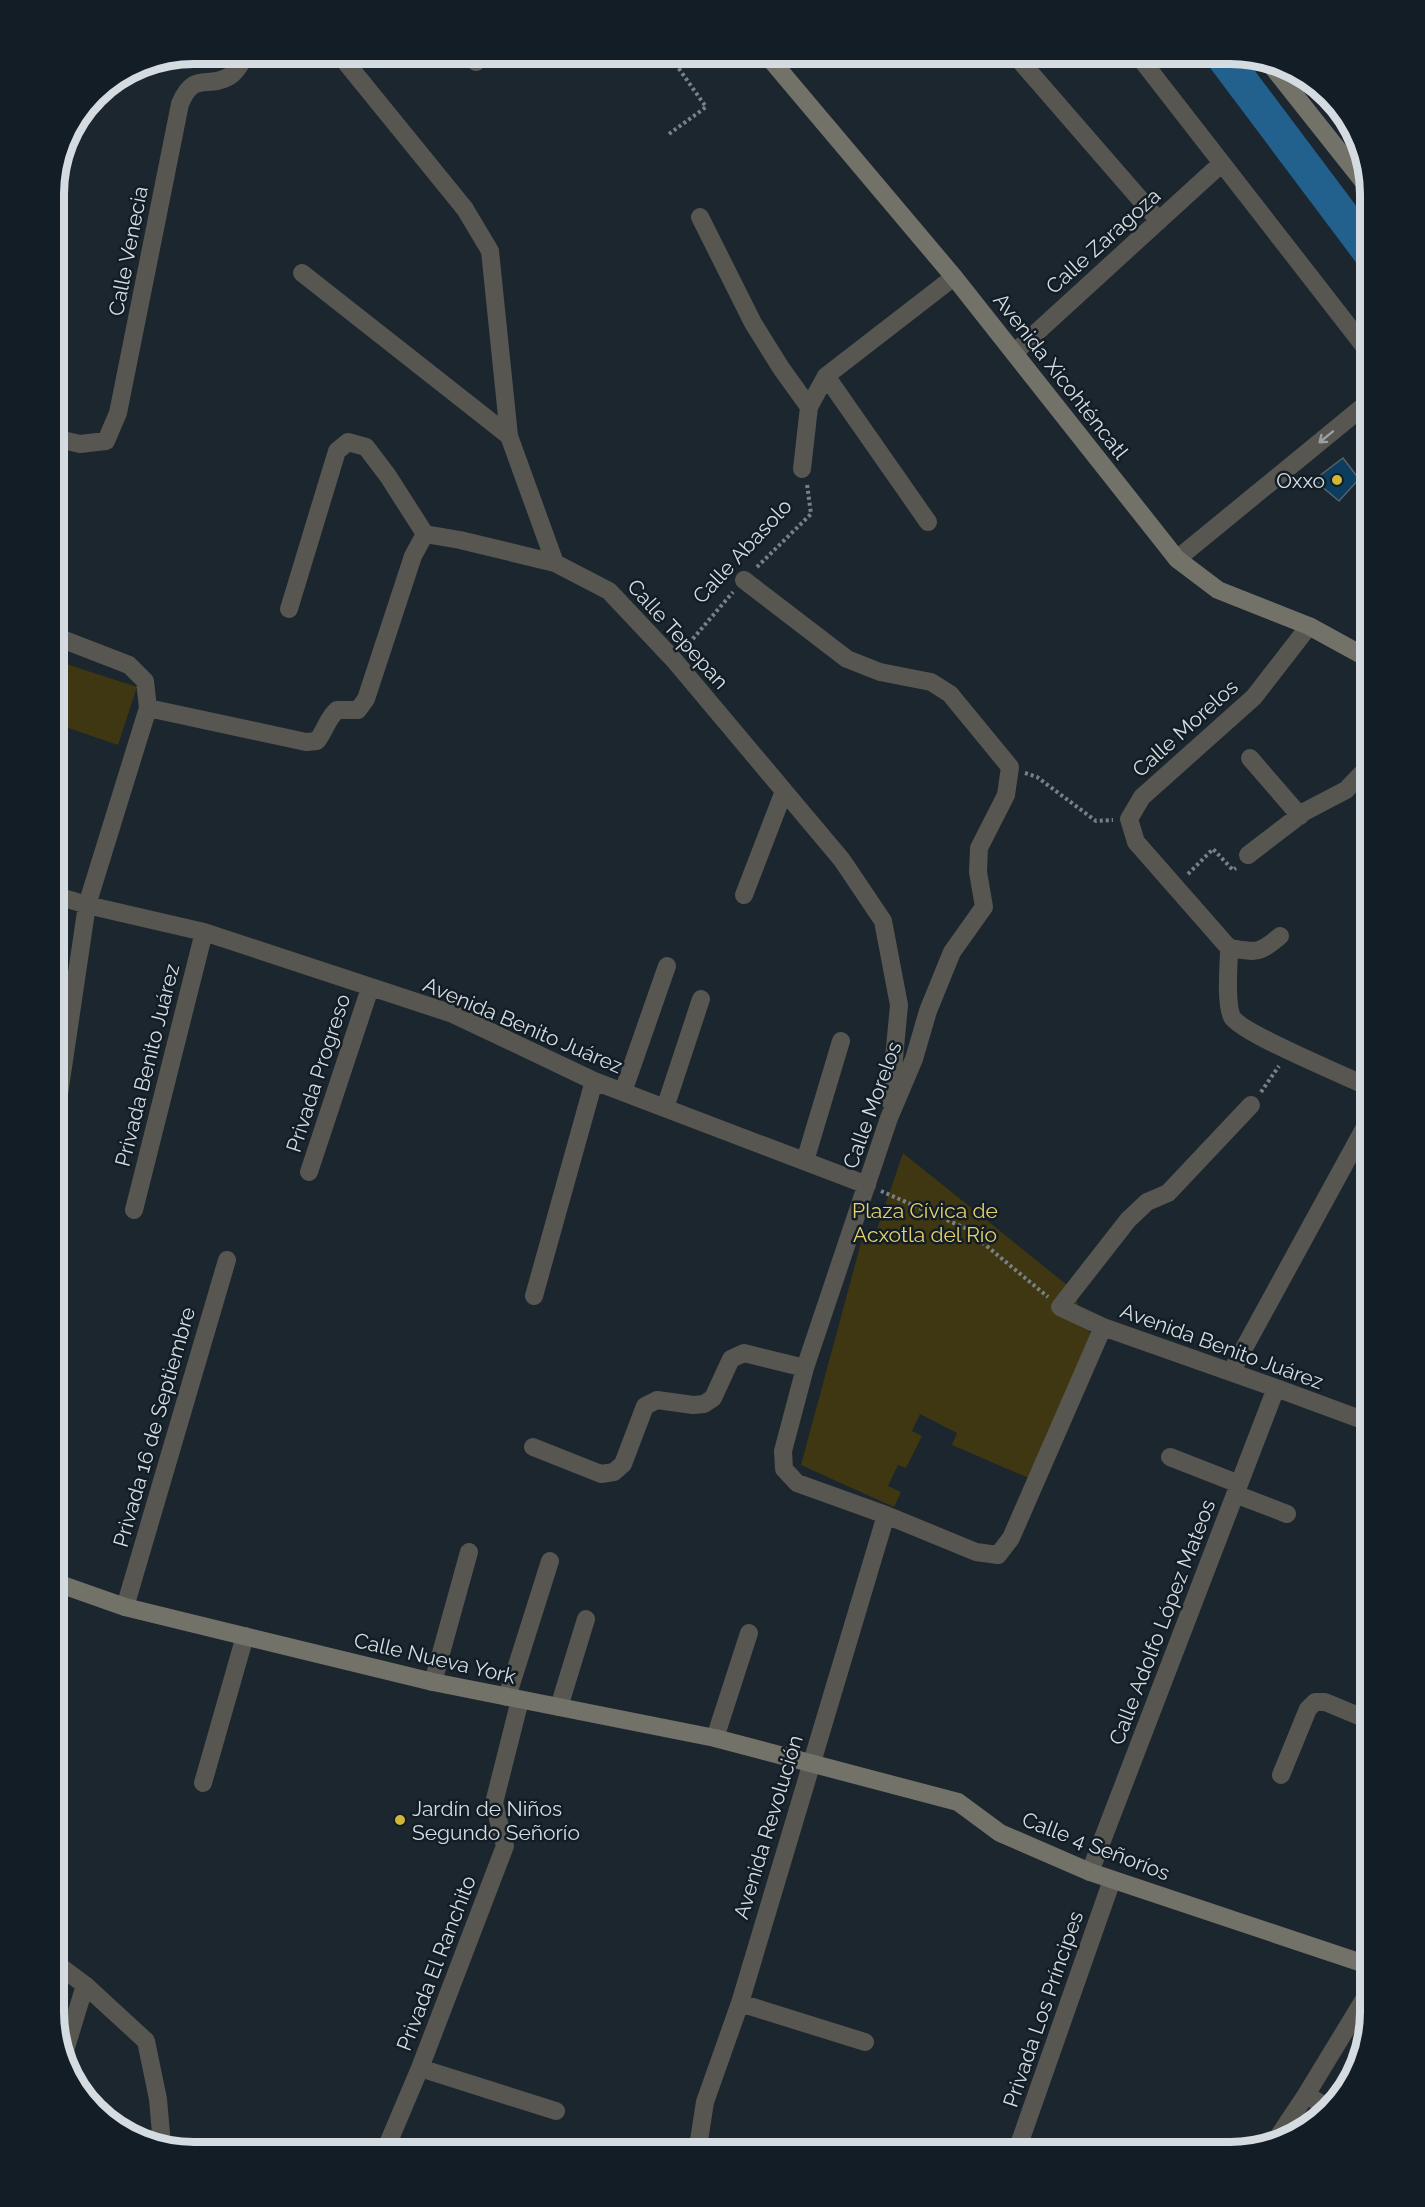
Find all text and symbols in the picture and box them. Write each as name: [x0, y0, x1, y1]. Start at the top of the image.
street label: Calle Zaragoza: [1041, 183, 1165, 299]
street label: Calle Venecia: [103, 184, 153, 318]
street label: Avenida Xicohténcatl: [988, 288, 1134, 464]
one-way arrow: [1318, 430, 1334, 443]
place label: Oxxo: [1276, 468, 1325, 493]
marker: Oxxo: [1330, 473, 1344, 487]
street label: Calle Abasolo: [687, 494, 797, 608]
street label: Calle Tepepan: [622, 574, 734, 694]
street label: Calle Morelos: [1127, 674, 1243, 782]
street label: Privada Benito Juárez: [110, 961, 184, 1169]
street label: Avenida Benito Juárez: [420, 972, 626, 1078]
street label: Privada Progreso: [281, 991, 355, 1155]
street label: Calle Morelos: [837, 1038, 907, 1172]
park label: Plaza Cívica de Acxotla del Río: [852, 1198, 998, 1247]
street label: Avenida Benito Juárez: [1117, 1298, 1327, 1394]
street label: Privada 16 de Septiembre: [108, 1304, 200, 1550]
street label: Calle Adolfo López Mateos: [1104, 1496, 1220, 1748]
street label: Calle Nueva York: [352, 1627, 518, 1689]
street label: Avenida Revolución: [728, 1732, 808, 1922]
place label: Jardín de Niños Segundo Señorío: [412, 1796, 580, 1845]
street label: Calle 4 Señoríos: [1019, 1806, 1173, 1886]
marker: Jardín de Niños Segundo Señorío: [393, 1813, 407, 1827]
street label: Privada El Ranchito: [391, 1872, 481, 2054]
street label: Privada Los Príncipes: [998, 1908, 1088, 2110]

